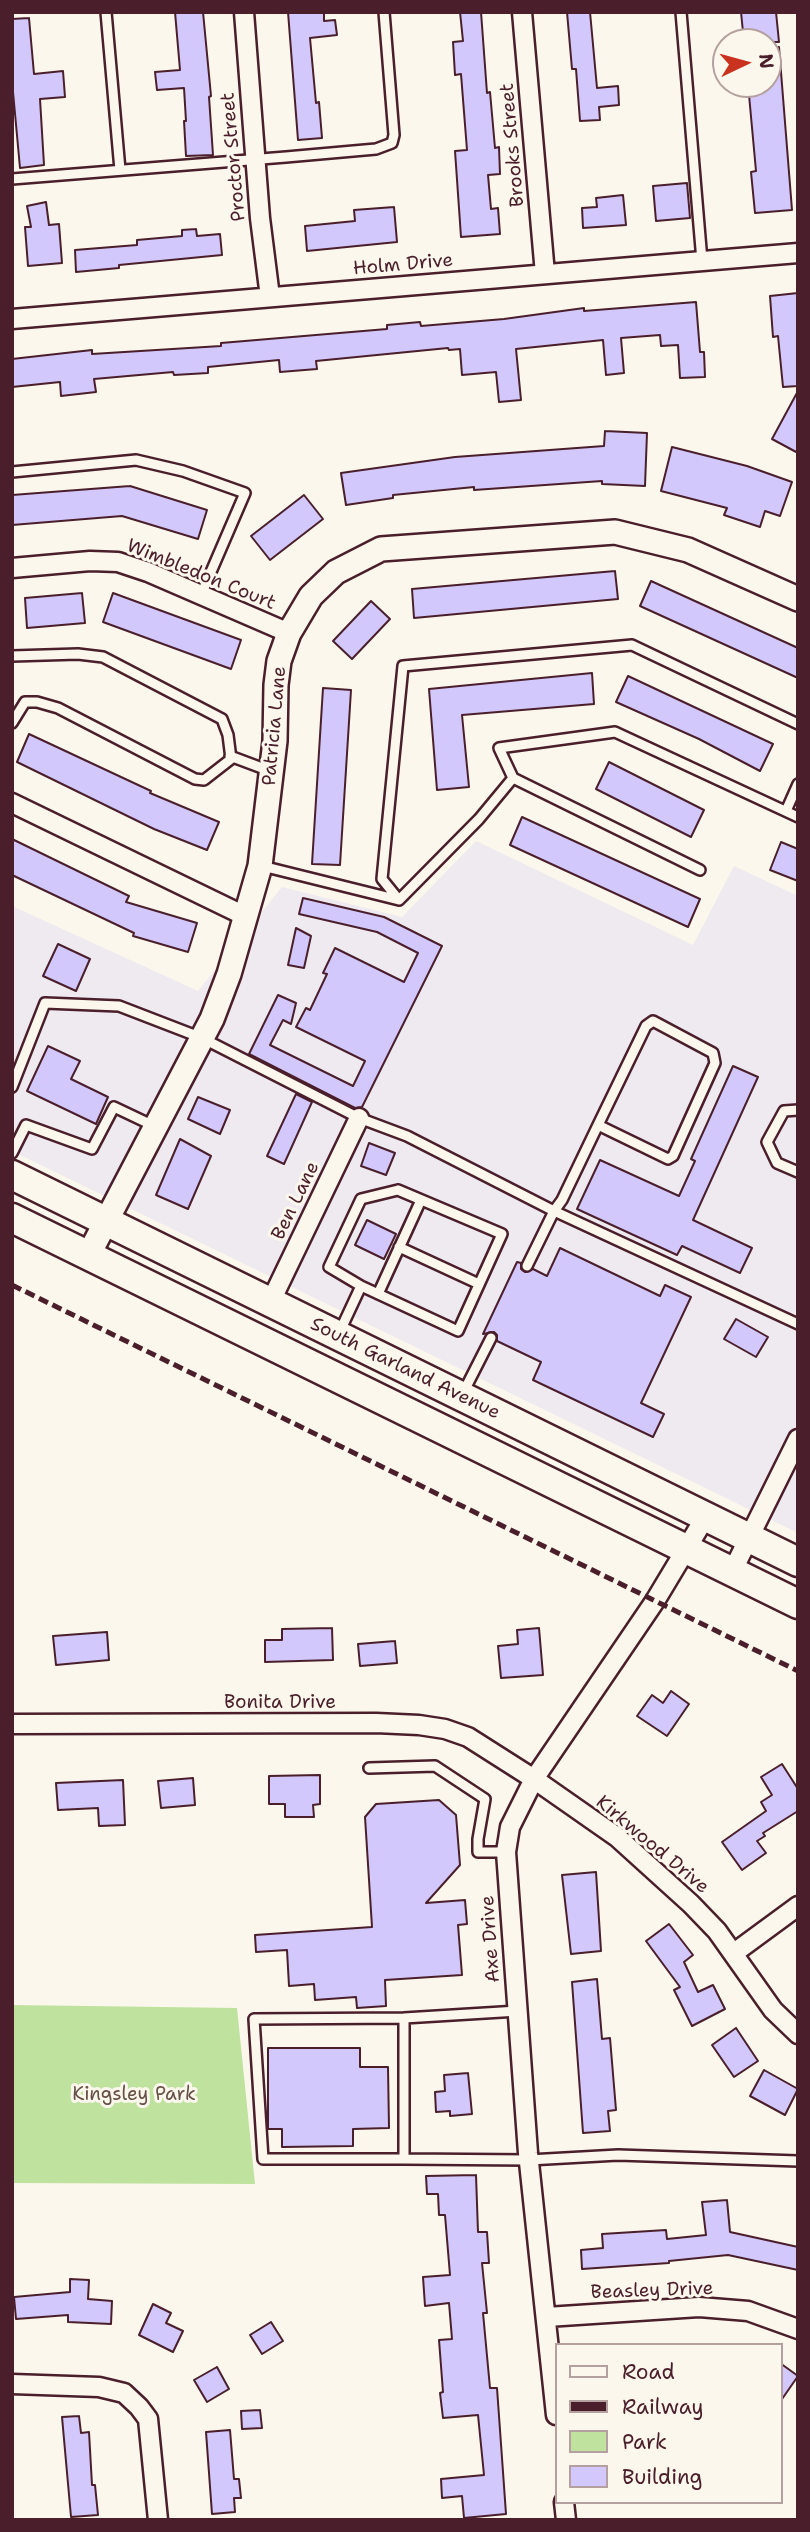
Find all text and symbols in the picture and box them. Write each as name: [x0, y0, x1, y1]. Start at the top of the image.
north arrow: [712, 28, 782, 98]
text: N: [753, 53, 780, 70]
street label: Brooks Street: [496, 82, 530, 208]
street label: Proctor Street: [217, 91, 251, 223]
street label: Holm Drive: [352, 249, 454, 281]
street label: Wimbledon Court: [123, 535, 279, 615]
street label: Patricia Lane: [258, 665, 292, 787]
street label: Ben Lane: [267, 1158, 325, 1244]
street label: South Garland Avenue: [307, 1313, 503, 1425]
street label: Bonita Drive: [224, 1692, 336, 1714]
street label: Kirkwood Drive: [591, 1791, 713, 1899]
street label: Axe Drive: [477, 1895, 505, 1983]
park label: Kingsley Park: [72, 2084, 196, 2106]
street label: Beasley Drive: [590, 2277, 714, 2305]
legend: [554, 2343, 782, 2504]
text: Road: [622, 2358, 675, 2386]
text: Railway: [622, 2393, 704, 2421]
text: Park: [622, 2428, 667, 2456]
text: Building: [622, 2463, 702, 2491]

